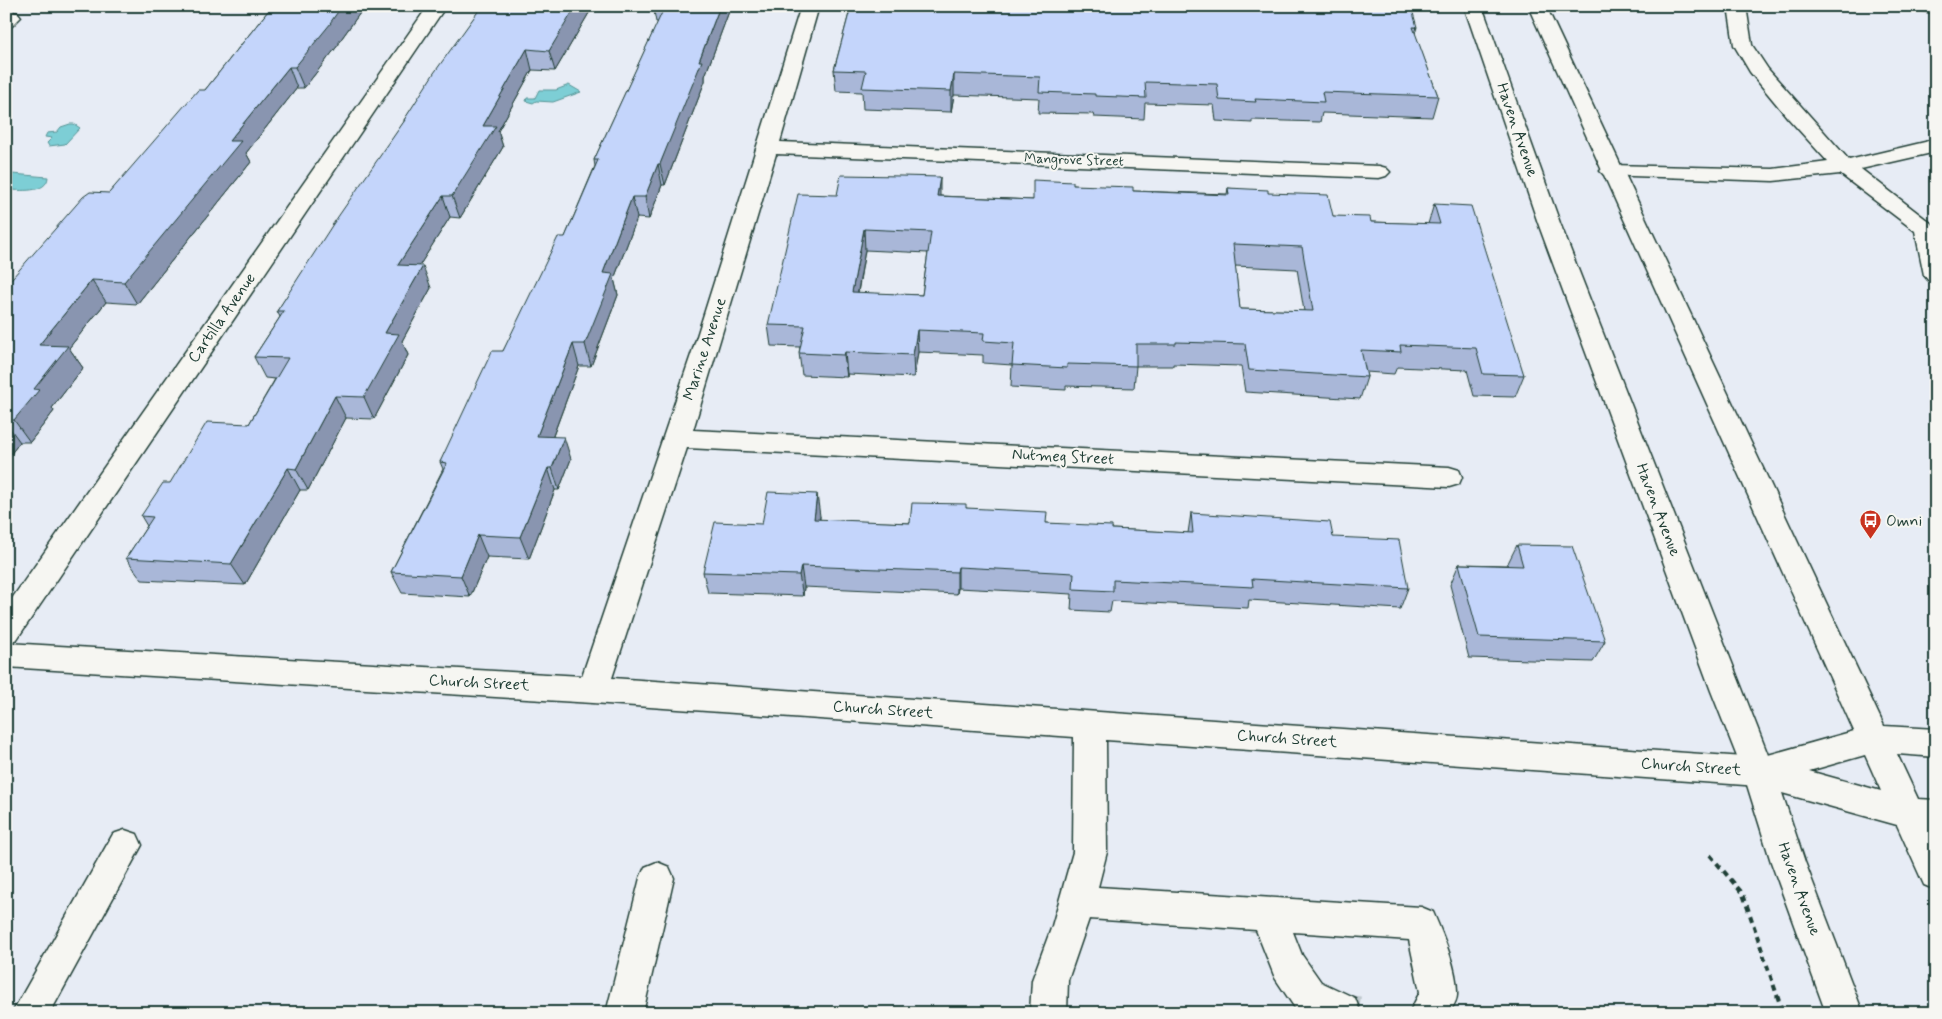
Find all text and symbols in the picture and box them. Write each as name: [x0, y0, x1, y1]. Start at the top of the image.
street label: Haven Avenue: [1491, 80, 1543, 180]
street label: Mangrove Street: [1024, 149, 1124, 172]
street label: Cartilla Avenue: [183, 269, 261, 367]
street label: Marine Avenue: [678, 295, 732, 403]
street label: Nutmeg Street: [1011, 444, 1115, 470]
street label: Haven Avenue: [1631, 460, 1686, 560]
bus stop icon: Omni: [1858, 509, 1882, 540]
place label: Omni: [1886, 511, 1922, 532]
street label: Church Street: [428, 670, 530, 696]
street label: Church Street: [832, 696, 935, 724]
street label: Church Street: [1236, 725, 1339, 753]
street label: Church Street: [1640, 753, 1743, 781]
street label: Haven Avenue: [1772, 839, 1826, 939]

